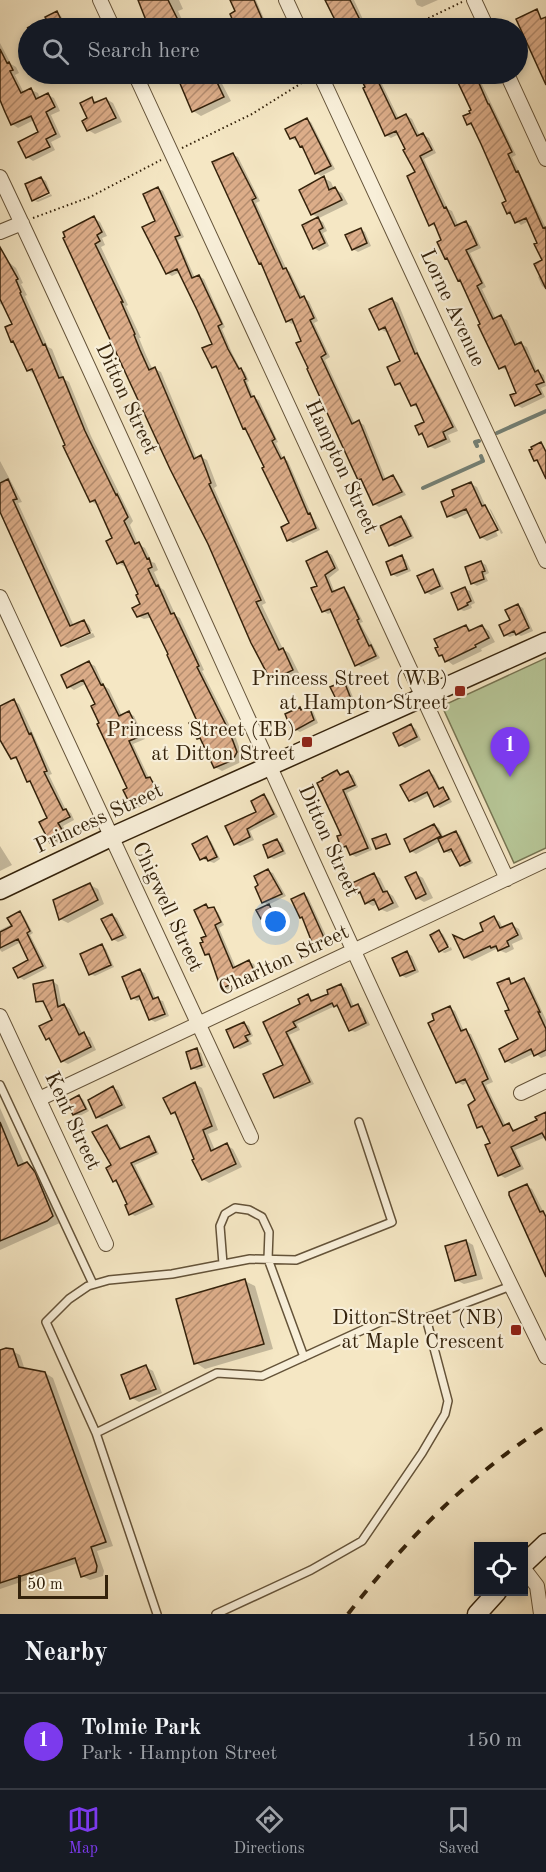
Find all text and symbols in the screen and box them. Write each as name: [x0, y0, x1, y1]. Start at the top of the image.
search box: [18, 18, 528, 84]
icon: search: [39, 35, 72, 68]
text: Search here: [87, 40, 200, 62]
street label: Lorne Avenue: [416, 246, 488, 370]
street label: Ditton Street: [91, 340, 161, 458]
street label: Hampton Street: [301, 397, 381, 537]
place label: Princess Street (WB) at Hampton Street: [251, 669, 448, 714]
marker: Princess Street (WB) at Hampton Street: [453, 684, 467, 698]
place label: Princess Street (EB) at Ditton Street: [106, 720, 295, 765]
pin: 1: [490, 728, 530, 777]
marker: Princess Street (EB) at Ditton Street: [300, 735, 314, 749]
street label: Princess Street: [32, 780, 166, 858]
street label: Ditton Street: [294, 782, 362, 900]
street label: Chigwell Street: [128, 839, 206, 975]
your location: [261, 907, 290, 936]
street label: Charlton Street: [216, 922, 352, 1000]
street label: Kent Street: [40, 1069, 104, 1173]
place label: Ditton Street (NB) at Maple Crescent: [332, 1308, 504, 1353]
marker: Ditton Street (NB) at Maple Crescent: [509, 1323, 523, 1337]
map controls: [474, 1542, 528, 1596]
button: locate: [474, 1542, 528, 1596]
scale bar: [18, 1572, 108, 1600]
text: 50 m: [27, 1577, 63, 1593]
text: Nearby: [24, 1640, 108, 1666]
text: Tolmie Park: [81, 1717, 201, 1739]
text: 1: [38, 1731, 49, 1751]
text: 150 m: [466, 1731, 522, 1751]
text: Park · Hampton Street: [81, 1744, 277, 1764]
tab: Map: [67, 1803, 100, 1859]
tab: Directions: [234, 1803, 305, 1859]
tab: Saved: [438, 1803, 479, 1859]

